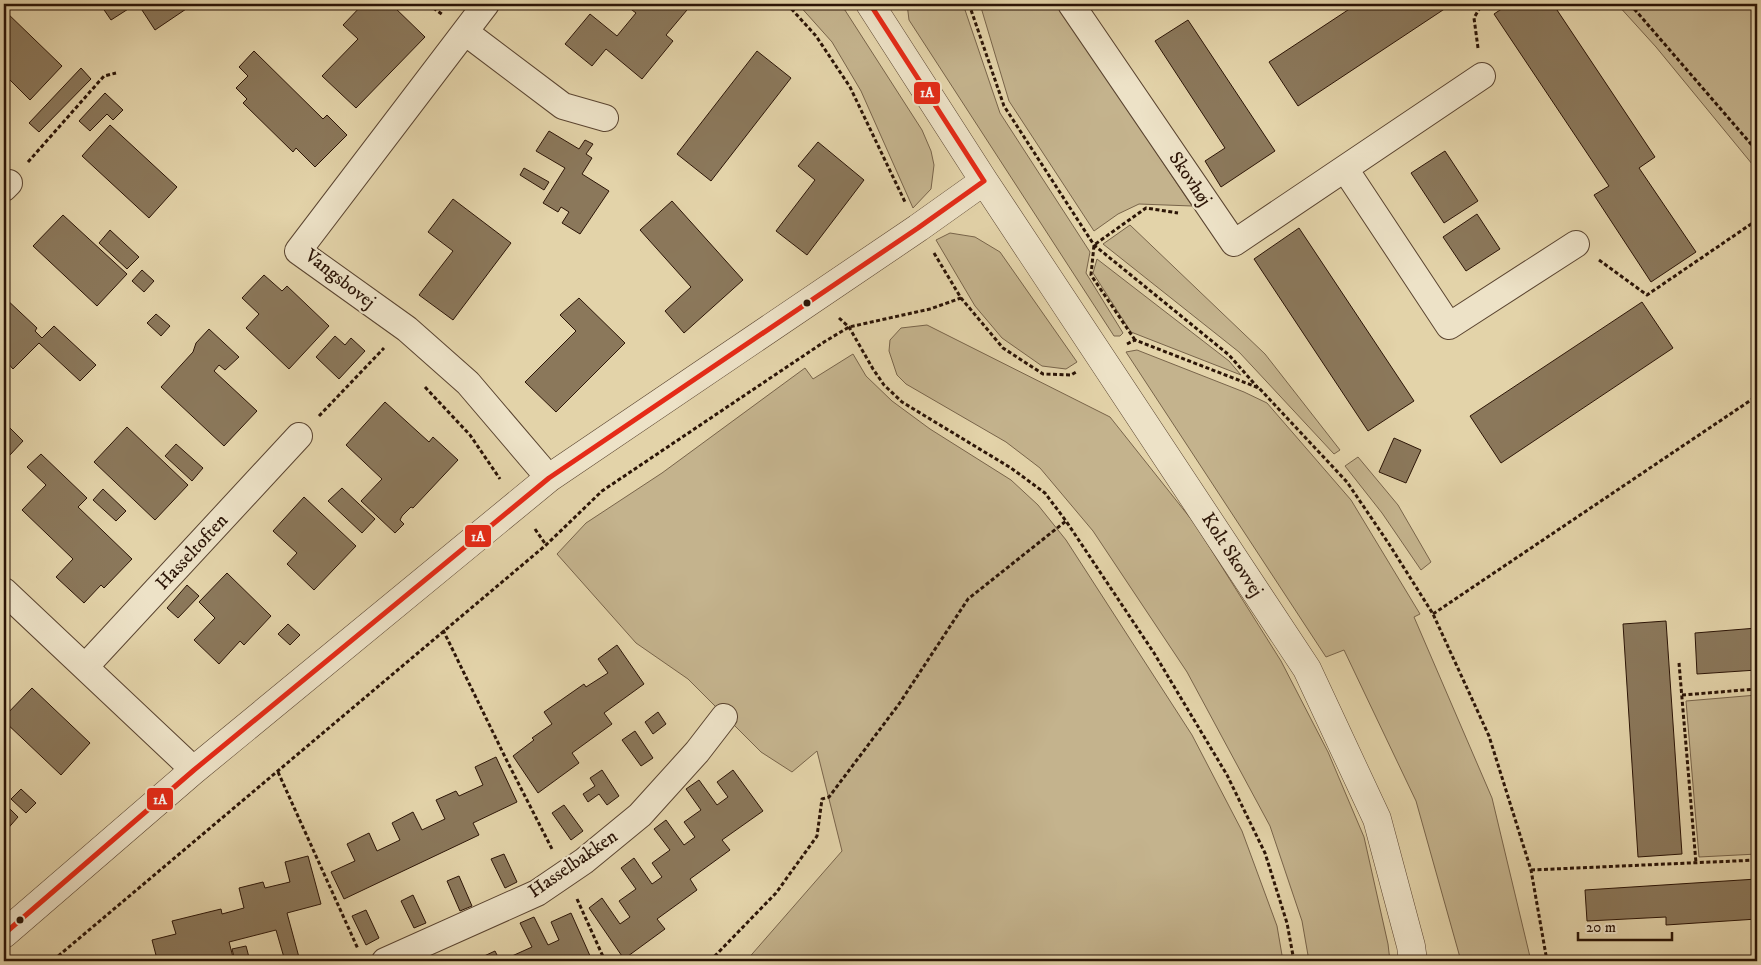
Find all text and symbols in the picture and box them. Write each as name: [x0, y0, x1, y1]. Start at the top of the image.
line badge: 1A: [913, 81, 941, 105]
text: 1A: [920, 84, 935, 102]
street label: Skovhøj: [1164, 148, 1216, 210]
street label: Vangsbovej: [299, 244, 380, 314]
unlabelled marker: [802, 298, 812, 308]
street label: Hasseltoften: [151, 509, 233, 595]
street label: Kolt Skovvej: [1196, 509, 1268, 601]
line badge: 1A: [464, 524, 492, 548]
text: 1A: [471, 528, 486, 546]
line badge: 1A: [146, 787, 174, 811]
text: 1A: [153, 791, 168, 809]
street label: Hasselbakken: [524, 825, 622, 903]
scale bar: [1578, 910, 1672, 942]
unlabelled marker: [15, 915, 25, 925]
text: 20 m: [1586, 918, 1616, 937]

